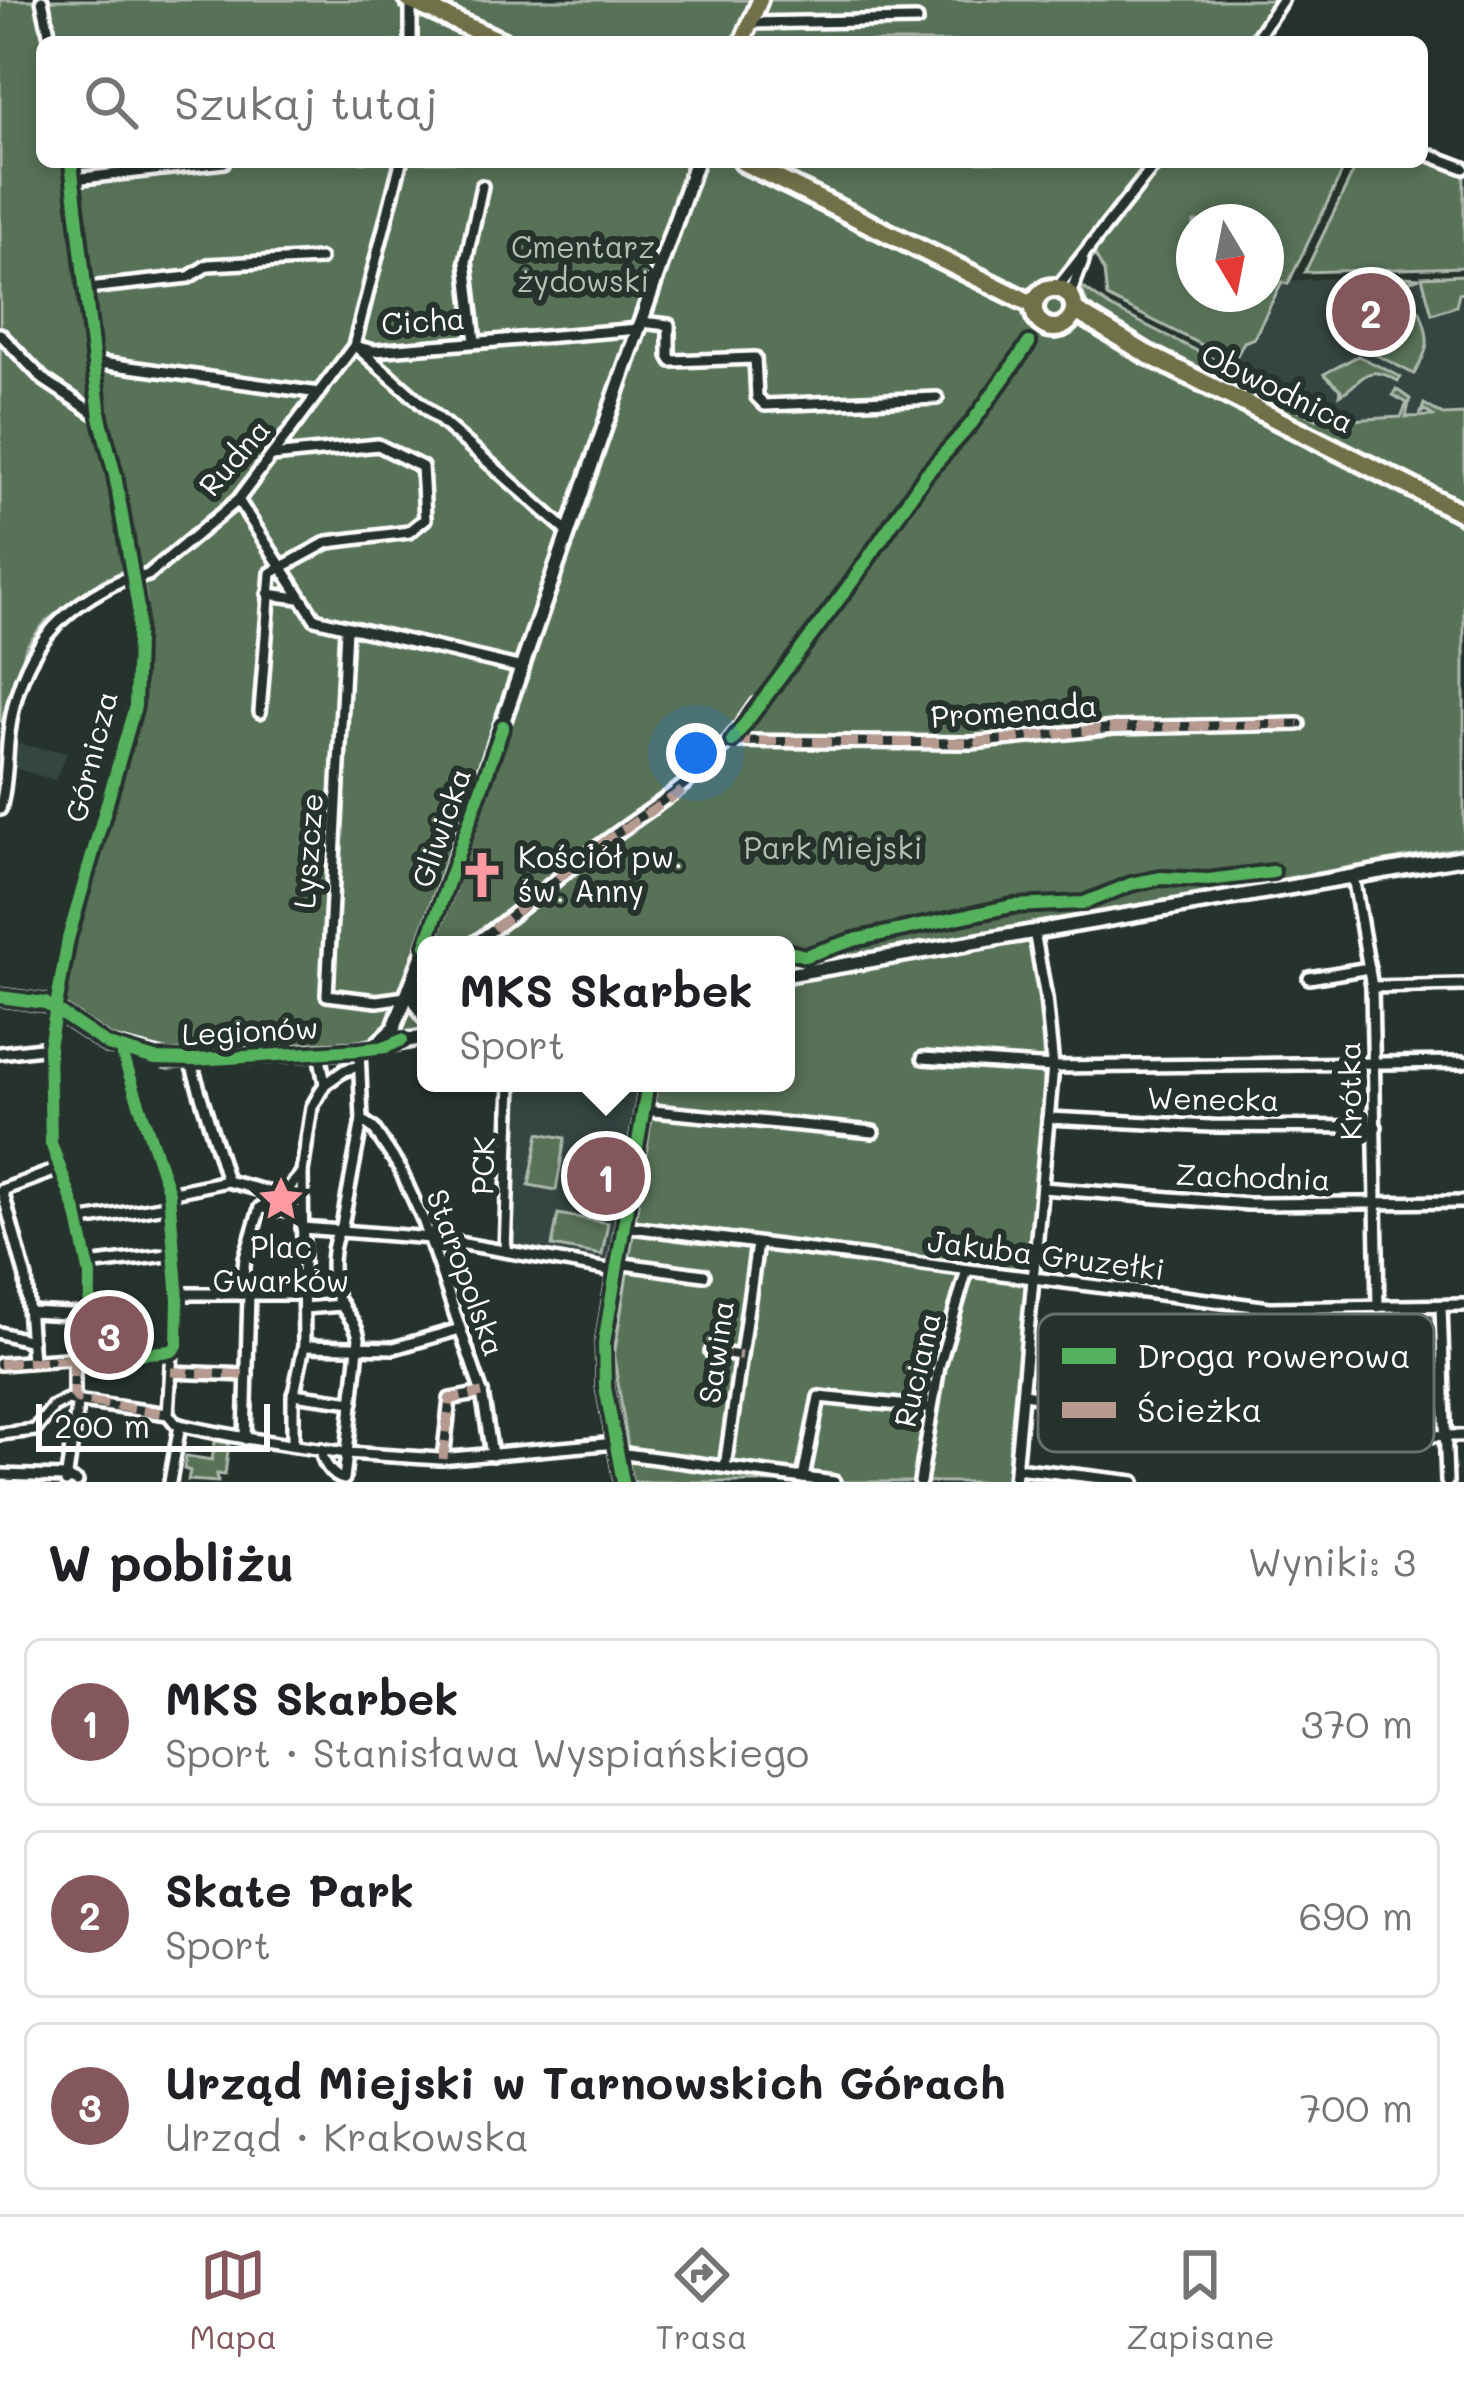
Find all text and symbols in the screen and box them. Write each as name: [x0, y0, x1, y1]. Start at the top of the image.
search box: [36, 36, 1428, 168]
icon: search: [78, 69, 144, 135]
text: Szukaj tutaj: [174, 73, 438, 131]
north arrow: [1176, 204, 1284, 312]
park label: Cmentarz żydowski: [511, 226, 655, 300]
pin: 2: [1332, 267, 1410, 357]
street label: Cicha: [380, 297, 466, 343]
street label: Obwodnica: [1195, 333, 1361, 441]
street label: Rudna: [189, 410, 278, 504]
street label: Promenada: [929, 684, 1098, 736]
street label: Górnicza: [54, 687, 126, 826]
your location: [666, 723, 726, 783]
street label: Gliwicka: [401, 762, 479, 892]
street label: Lyszcze: [283, 792, 331, 910]
park label: Park Miejski: [743, 827, 923, 867]
place label: Kościół pw. św. Anny: [518, 836, 683, 910]
church icon: Kościół pw. św. Anny: [457, 850, 507, 900]
popup: [417, 936, 795, 1092]
text: MKS Skarbek: [459, 960, 753, 1018]
street label: Legionów: [181, 1006, 319, 1054]
text: Sport: [459, 1018, 565, 1069]
street label: Krótka: [1328, 1041, 1370, 1141]
street label: Wenecka: [1147, 1077, 1280, 1119]
pin: 1: [567, 1131, 645, 1221]
street label: PCK: [461, 1136, 503, 1196]
street label: Zachodnia: [1175, 1153, 1331, 1199]
place icon: Plac Gwarków: [256, 1174, 306, 1224]
street label: Staropolska: [418, 1183, 516, 1361]
street label: Jakuba Gruzełki: [926, 1220, 1167, 1288]
place label: Plac Gwarków: [213, 1226, 349, 1300]
pin: 3: [70, 1290, 148, 1380]
street label: Sawina: [688, 1298, 742, 1406]
street label: Ruciana: [883, 1308, 949, 1431]
legend: [1038, 1314, 1434, 1452]
text: Droga rowerowa: [1137, 1333, 1411, 1376]
text: Ścieżka: [1137, 1387, 1262, 1430]
scale bar: [36, 1398, 270, 1451]
text: 200 m: [54, 1403, 150, 1446]
text: W pobliżu: [48, 1527, 294, 1594]
text: Wyniki: 3: [1248, 1535, 1416, 1586]
text: MKS Skarbek: [165, 1668, 459, 1726]
text: 1: [81, 1697, 99, 1748]
text: 370 m: [1301, 1697, 1413, 1748]
text: Sport · Stanisława Wyspiańskiego: [165, 1726, 809, 1777]
text: Skate Park: [165, 1860, 414, 1918]
text: 2: [79, 1889, 101, 1940]
text: 690 m: [1299, 1889, 1413, 1940]
text: Sport: [165, 1918, 271, 1969]
text: Urząd Miejski w Tarnowskich Górach: [165, 2052, 1005, 2110]
text: 3: [78, 2081, 102, 2132]
text: 700 m: [1300, 2081, 1413, 2132]
text: Urząd · Krakowska: [165, 2110, 529, 2161]
tab: Mapa: [189, 2242, 277, 2357]
tab: Trasa: [656, 2242, 748, 2357]
tab: Zapisane: [1126, 2242, 1275, 2357]

